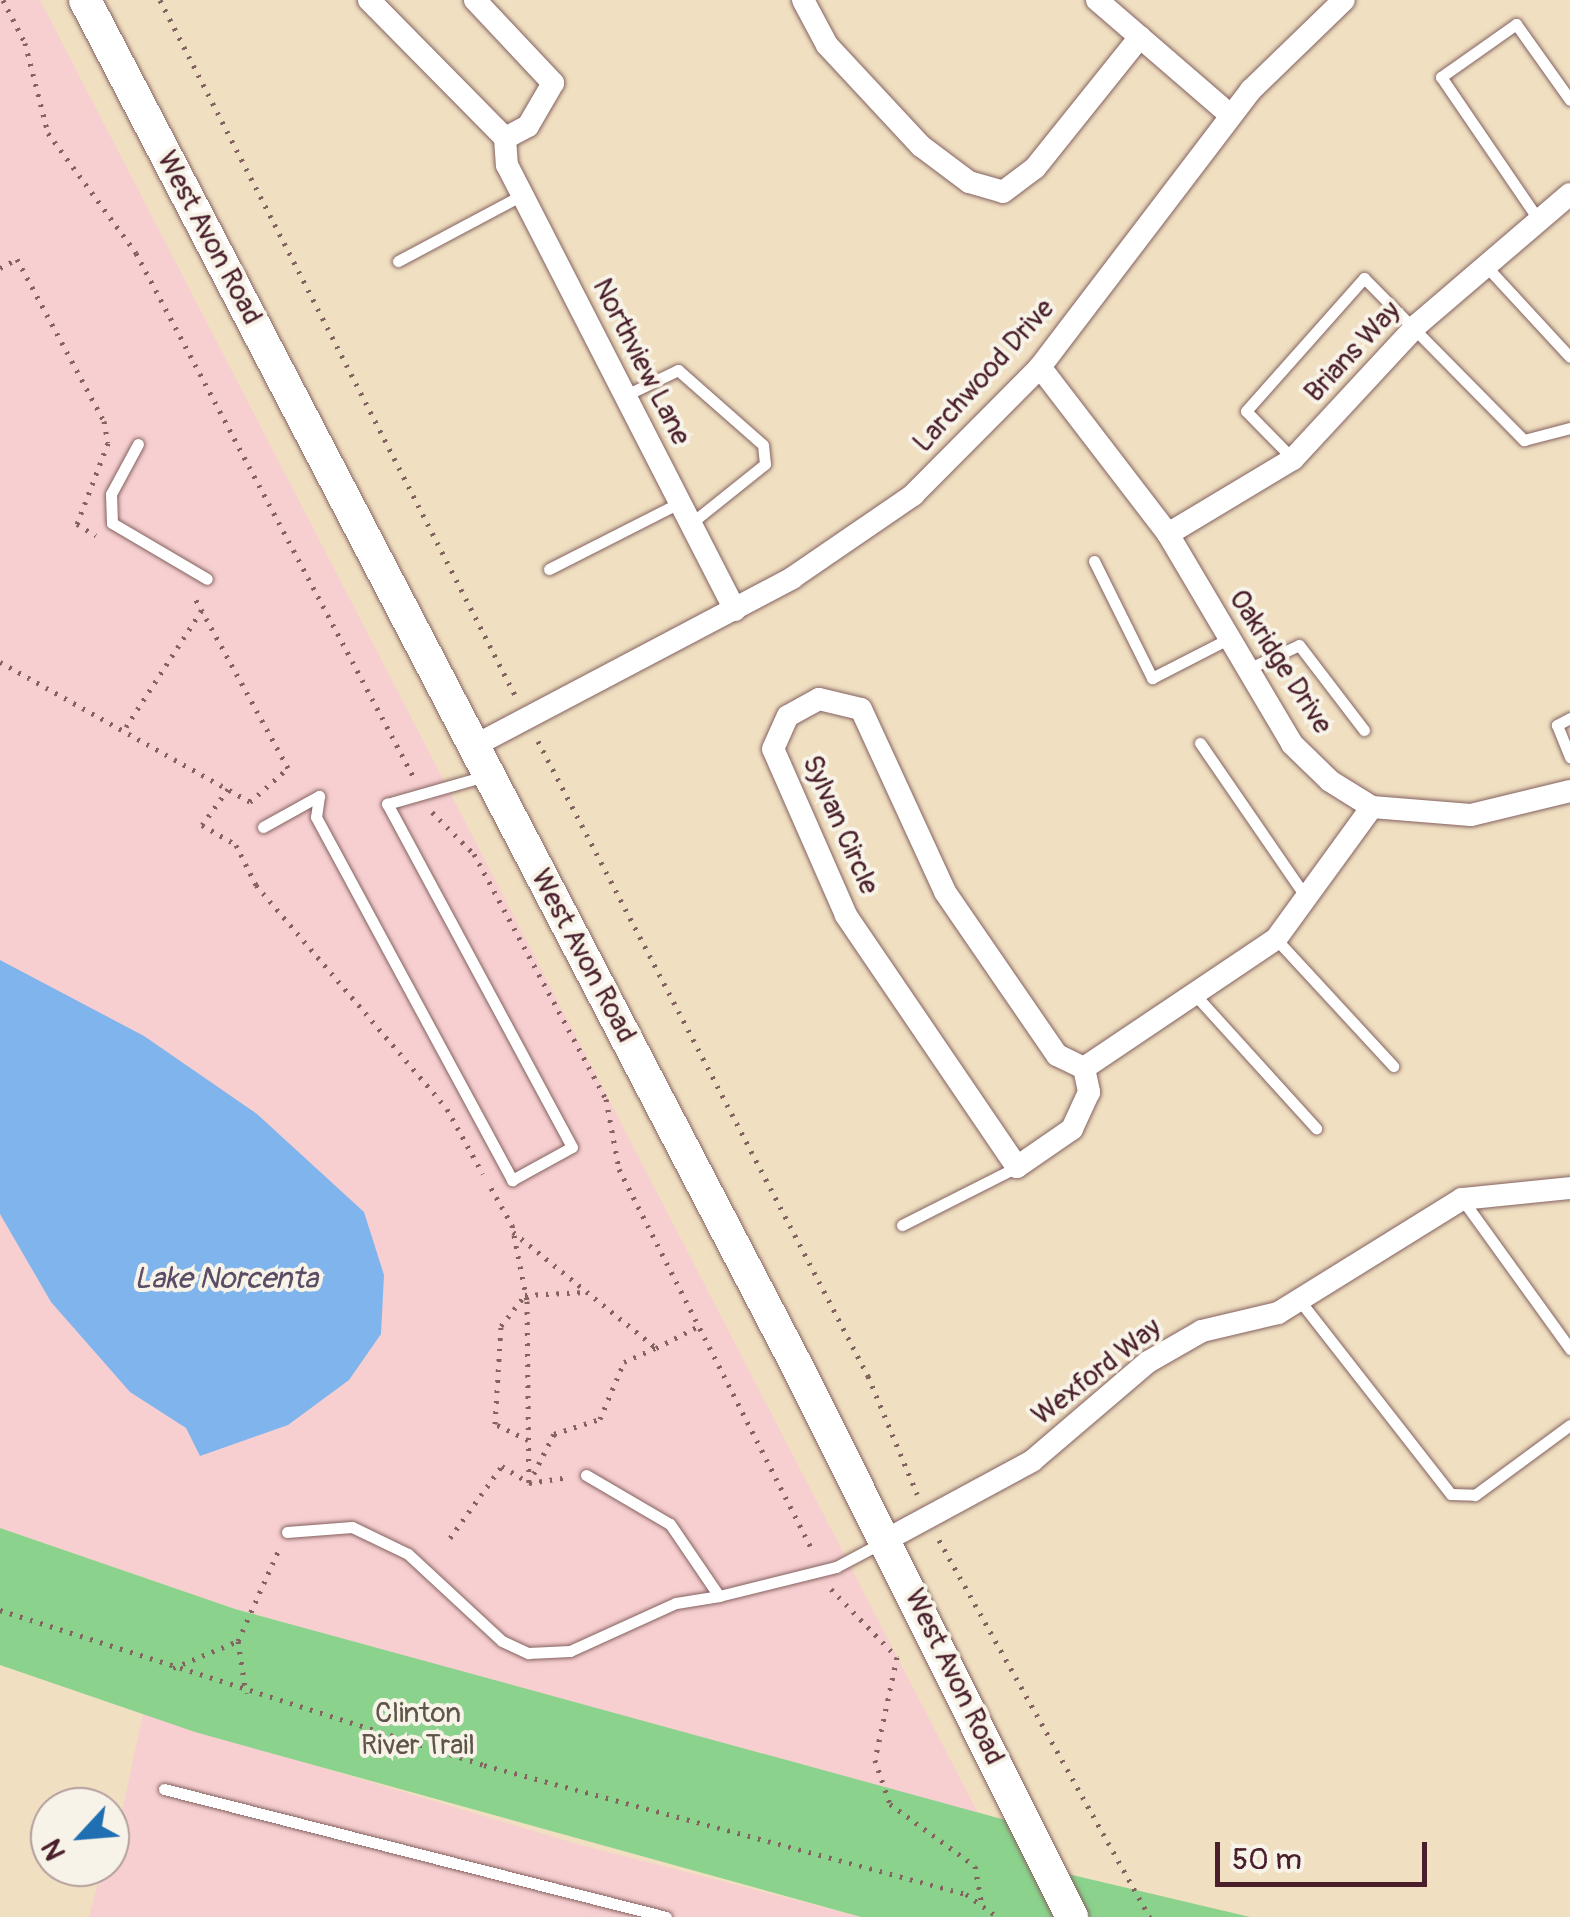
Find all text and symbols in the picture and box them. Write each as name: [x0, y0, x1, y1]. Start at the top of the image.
street label: West Avon Road: [149, 146, 269, 330]
street label: Northview Lane: [585, 273, 697, 451]
street label: Larchwood Drive: [906, 292, 1062, 460]
street label: Brians Way: [1298, 295, 1408, 409]
street label: Oakridge Drive: [1221, 584, 1339, 740]
street label: Sylvan Circle: [794, 750, 886, 900]
street label: West Avon Road: [523, 864, 643, 1048]
water label: Lake Norcenta: [134, 1261, 318, 1297]
street label: Wexford Way: [1026, 1311, 1168, 1433]
street label: West Avon Road: [897, 1584, 1011, 1770]
park label: Clinton River Trail: [361, 1697, 475, 1763]
north arrow: [30, 1787, 130, 1887]
scale bar: [1220, 1822, 1432, 1884]
text: N: [35, 1833, 74, 1866]
text: 50 m: [1232, 1841, 1302, 1878]

